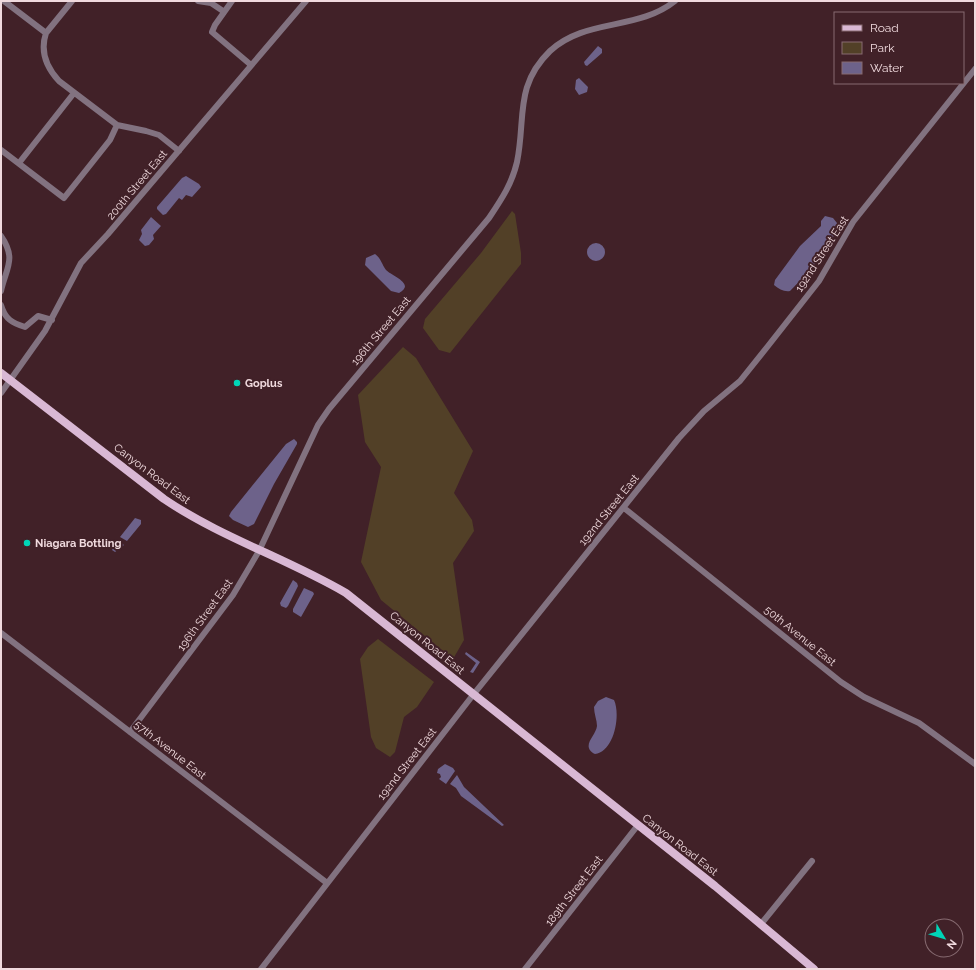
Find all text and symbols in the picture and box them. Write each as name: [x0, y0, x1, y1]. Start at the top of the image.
legend: [834, 12, 964, 84]
text: Road: [870, 21, 899, 35]
text: Park: [870, 41, 895, 55]
text: Water: [870, 61, 904, 75]
street label: 200th Street East: [104, 147, 170, 223]
street label: 192nd Street East: [793, 213, 852, 294]
street label: 196th Street East: [348, 294, 414, 368]
place label: Goplus: [245, 377, 283, 390]
marker: Goplus: [232, 378, 242, 388]
street label: Canyon Road East: [111, 441, 193, 507]
street label: 192nd Street East: [576, 472, 642, 548]
place label: Niagara Bottling: [35, 537, 121, 550]
marker: Niagara Bottling: [22, 538, 32, 548]
street label: 196th Street East: [175, 576, 236, 653]
street label: 50th Avenue East: [762, 603, 839, 669]
street label: Canyon Road East: [387, 609, 467, 677]
street label: 57th Avenue East: [132, 718, 209, 782]
street label: 192nd Street East: [375, 725, 439, 803]
street label: Canyon Road East: [640, 811, 721, 879]
street label: 189th Street East: [543, 853, 606, 929]
north arrow: [924, 918, 964, 958]
text: N: [944, 937, 959, 951]

